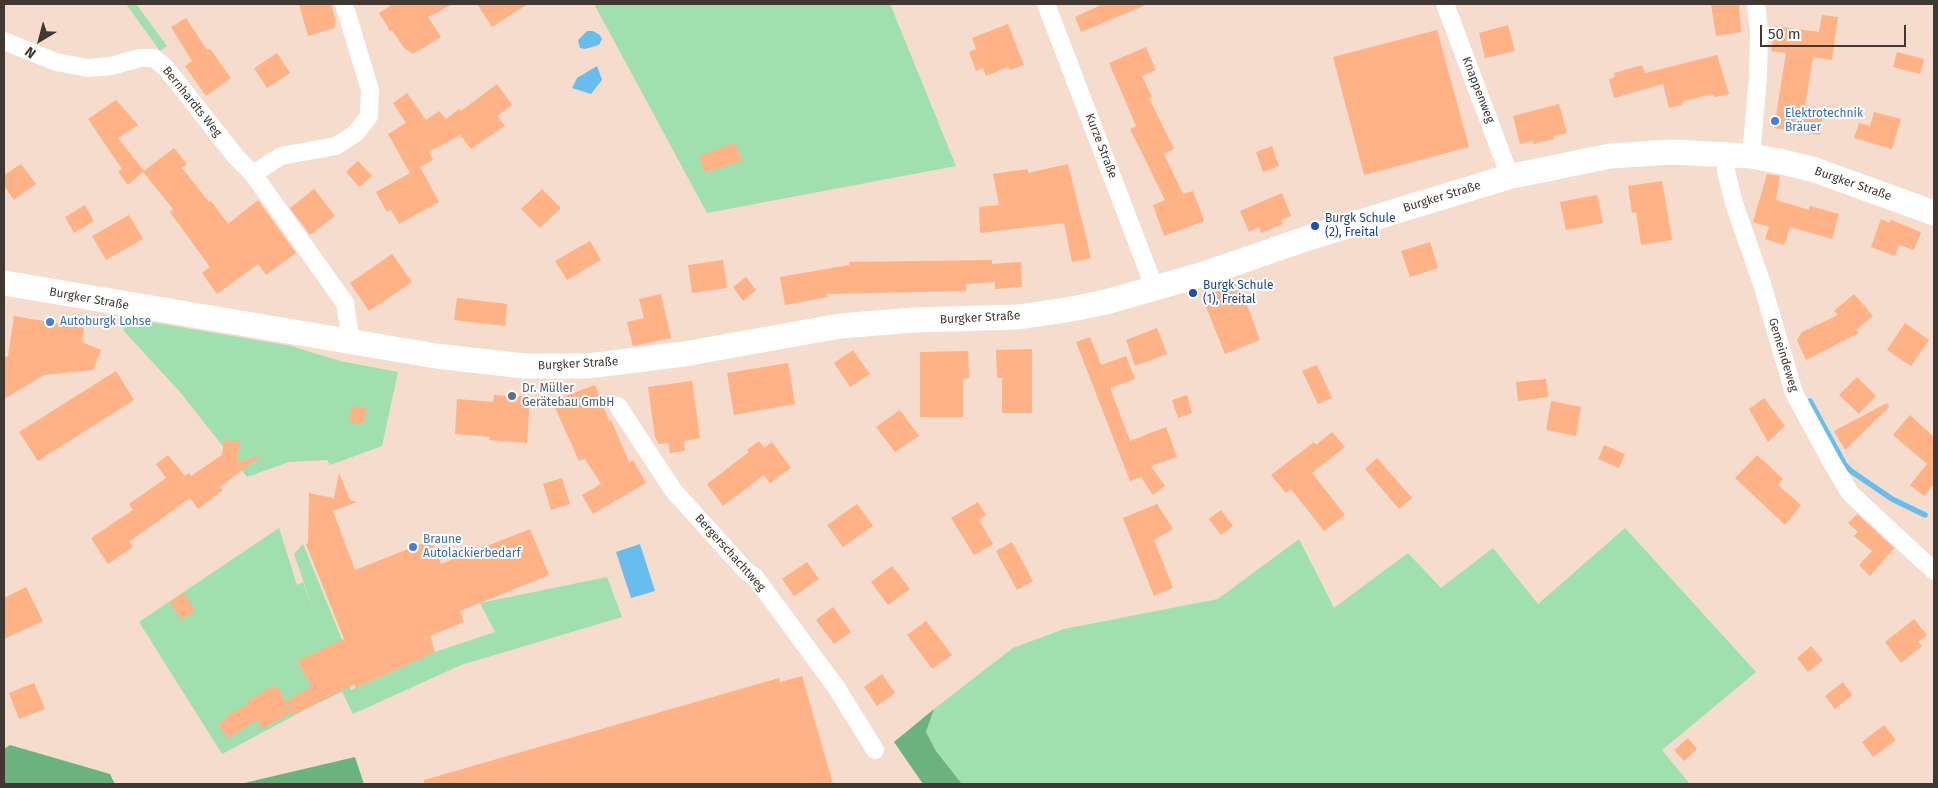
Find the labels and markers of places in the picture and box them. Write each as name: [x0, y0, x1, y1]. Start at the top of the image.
place label: Elektrotechnik Bräuer: [1785, 107, 1863, 135]
marker: Elektrotechnik Bräuer: [1769, 115, 1781, 127]
place label: Burgk Schule (2), Freital: [1325, 212, 1396, 240]
marker: Burgk Schule (2), Freital: [1309, 220, 1321, 232]
place label: Burgk Schule (1), Freital: [1203, 279, 1274, 307]
marker: Burgk Schule (1), Freital: [1187, 287, 1199, 299]
place label: Autoburgk Lohse: [60, 315, 151, 329]
marker: Autoburgk Lohse: [44, 316, 56, 328]
place label: Dr. Müller Gerätebau GmbH: [522, 382, 614, 410]
marker: Dr. Müller Gerätebau GmbH: [506, 390, 518, 402]
place label: Braune Autolackierbedarf: [423, 533, 520, 561]
marker: Braune Autolackierbedarf: [407, 541, 419, 553]

